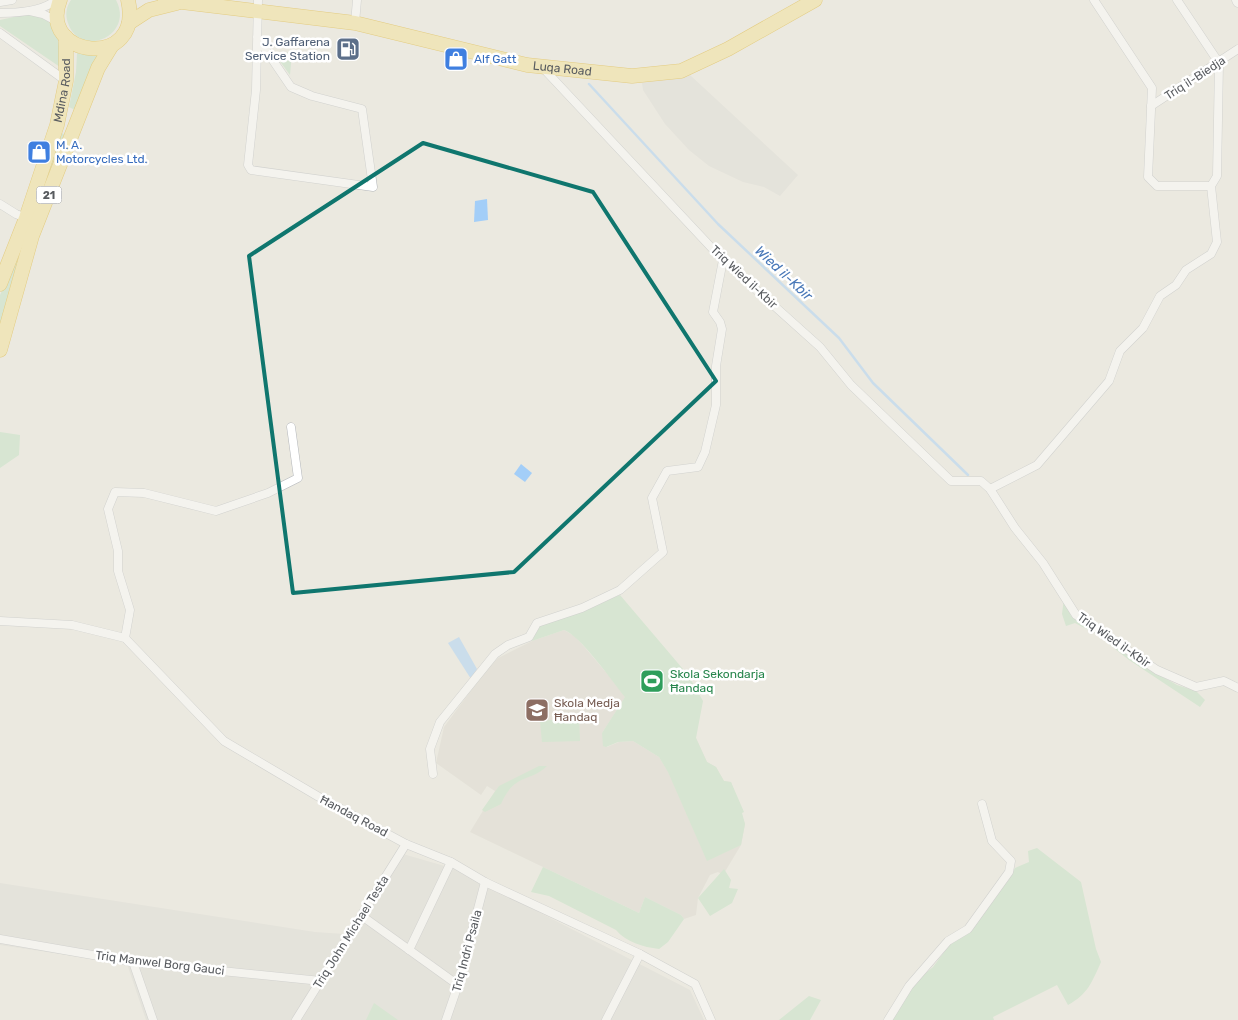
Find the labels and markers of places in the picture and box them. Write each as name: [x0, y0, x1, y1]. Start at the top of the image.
place label: J. Gaffarena Service Station: [245, 35, 330, 63]
fuel station icon: J. Gaffarena Service Station: [335, 36, 361, 62]
shop icon: Alf Gatt: [443, 46, 469, 72]
place label: Alf Gatt: [474, 52, 517, 66]
place label: M. A. Motorcycles Ltd.: [56, 138, 148, 166]
shop icon: M. A. Motorcycles Ltd.: [26, 139, 52, 165]
place label: Skola Sekondarja Ħandaq: [670, 667, 765, 695]
sports icon: Skola Sekondarja Ħandaq: [639, 668, 665, 694]
place label: Skola Medja Ħandaq: [554, 696, 620, 724]
school or university icon: Skola Medja Ħandaq: [524, 697, 550, 723]

